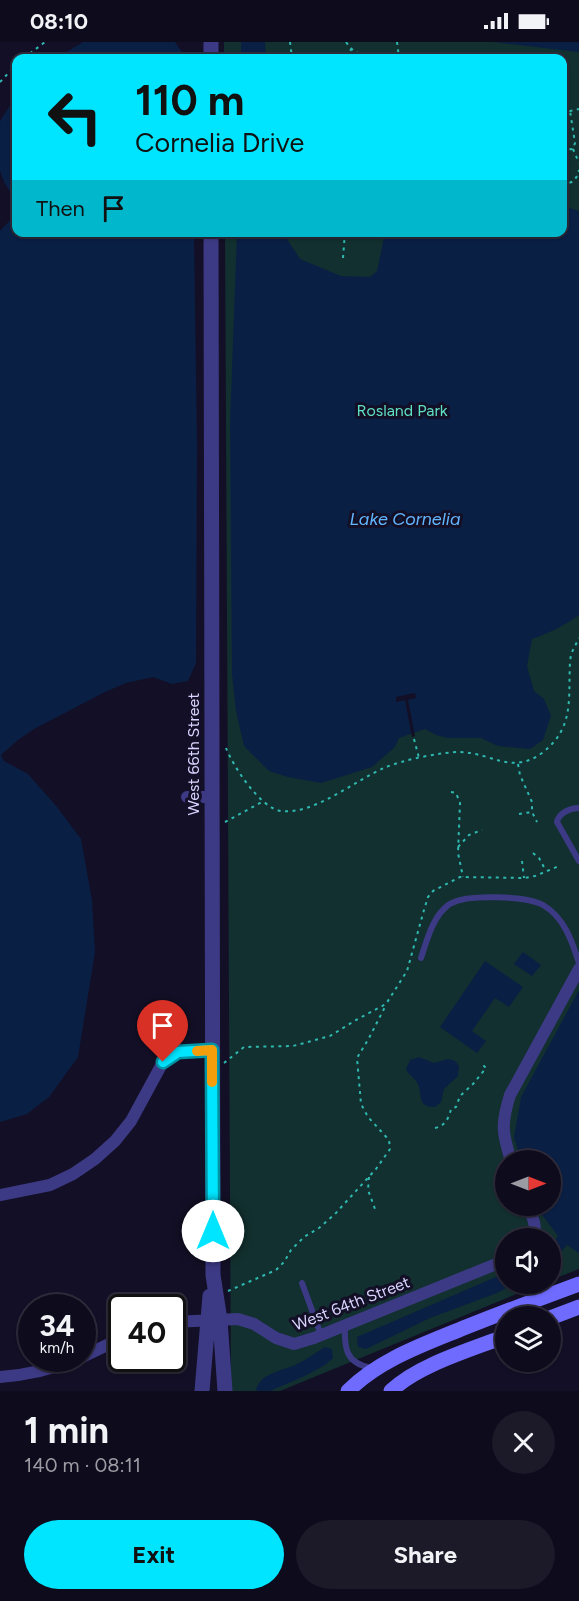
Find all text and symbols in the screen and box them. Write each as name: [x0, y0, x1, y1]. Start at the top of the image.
text: 08:10: [30, 8, 88, 35]
text: 110 m: [135, 75, 244, 126]
icon: left: [36, 78, 114, 156]
text: Cornelia Drive: [135, 126, 304, 159]
icon: arrive: [97, 192, 130, 225]
text: Then: [36, 195, 85, 222]
park label: Rosland Park: [356, 401, 448, 420]
water label: Lake Cornelia: [350, 508, 461, 530]
street label: West 66th Street: [184, 693, 203, 815]
pin: [137, 1000, 188, 1062]
icon: arrive: [146, 1009, 179, 1042]
north arrow: [495, 1150, 561, 1216]
map controls: [495, 1150, 561, 1372]
position arrow: [181, 1199, 245, 1263]
button: sound: [495, 1228, 561, 1294]
street label: West 64th Street: [290, 1272, 412, 1334]
speed limit sign: 40: [108, 1294, 186, 1372]
button: layers: [495, 1306, 561, 1372]
text: 34: [39, 1307, 75, 1344]
text: km/h: [40, 1339, 74, 1357]
text: 1 min: [24, 1409, 109, 1452]
button: close: [492, 1411, 555, 1474]
text: 140 m · 08:11: [24, 1453, 141, 1477]
button: Exit: [24, 1520, 284, 1589]
button: Share: [296, 1520, 555, 1589]

